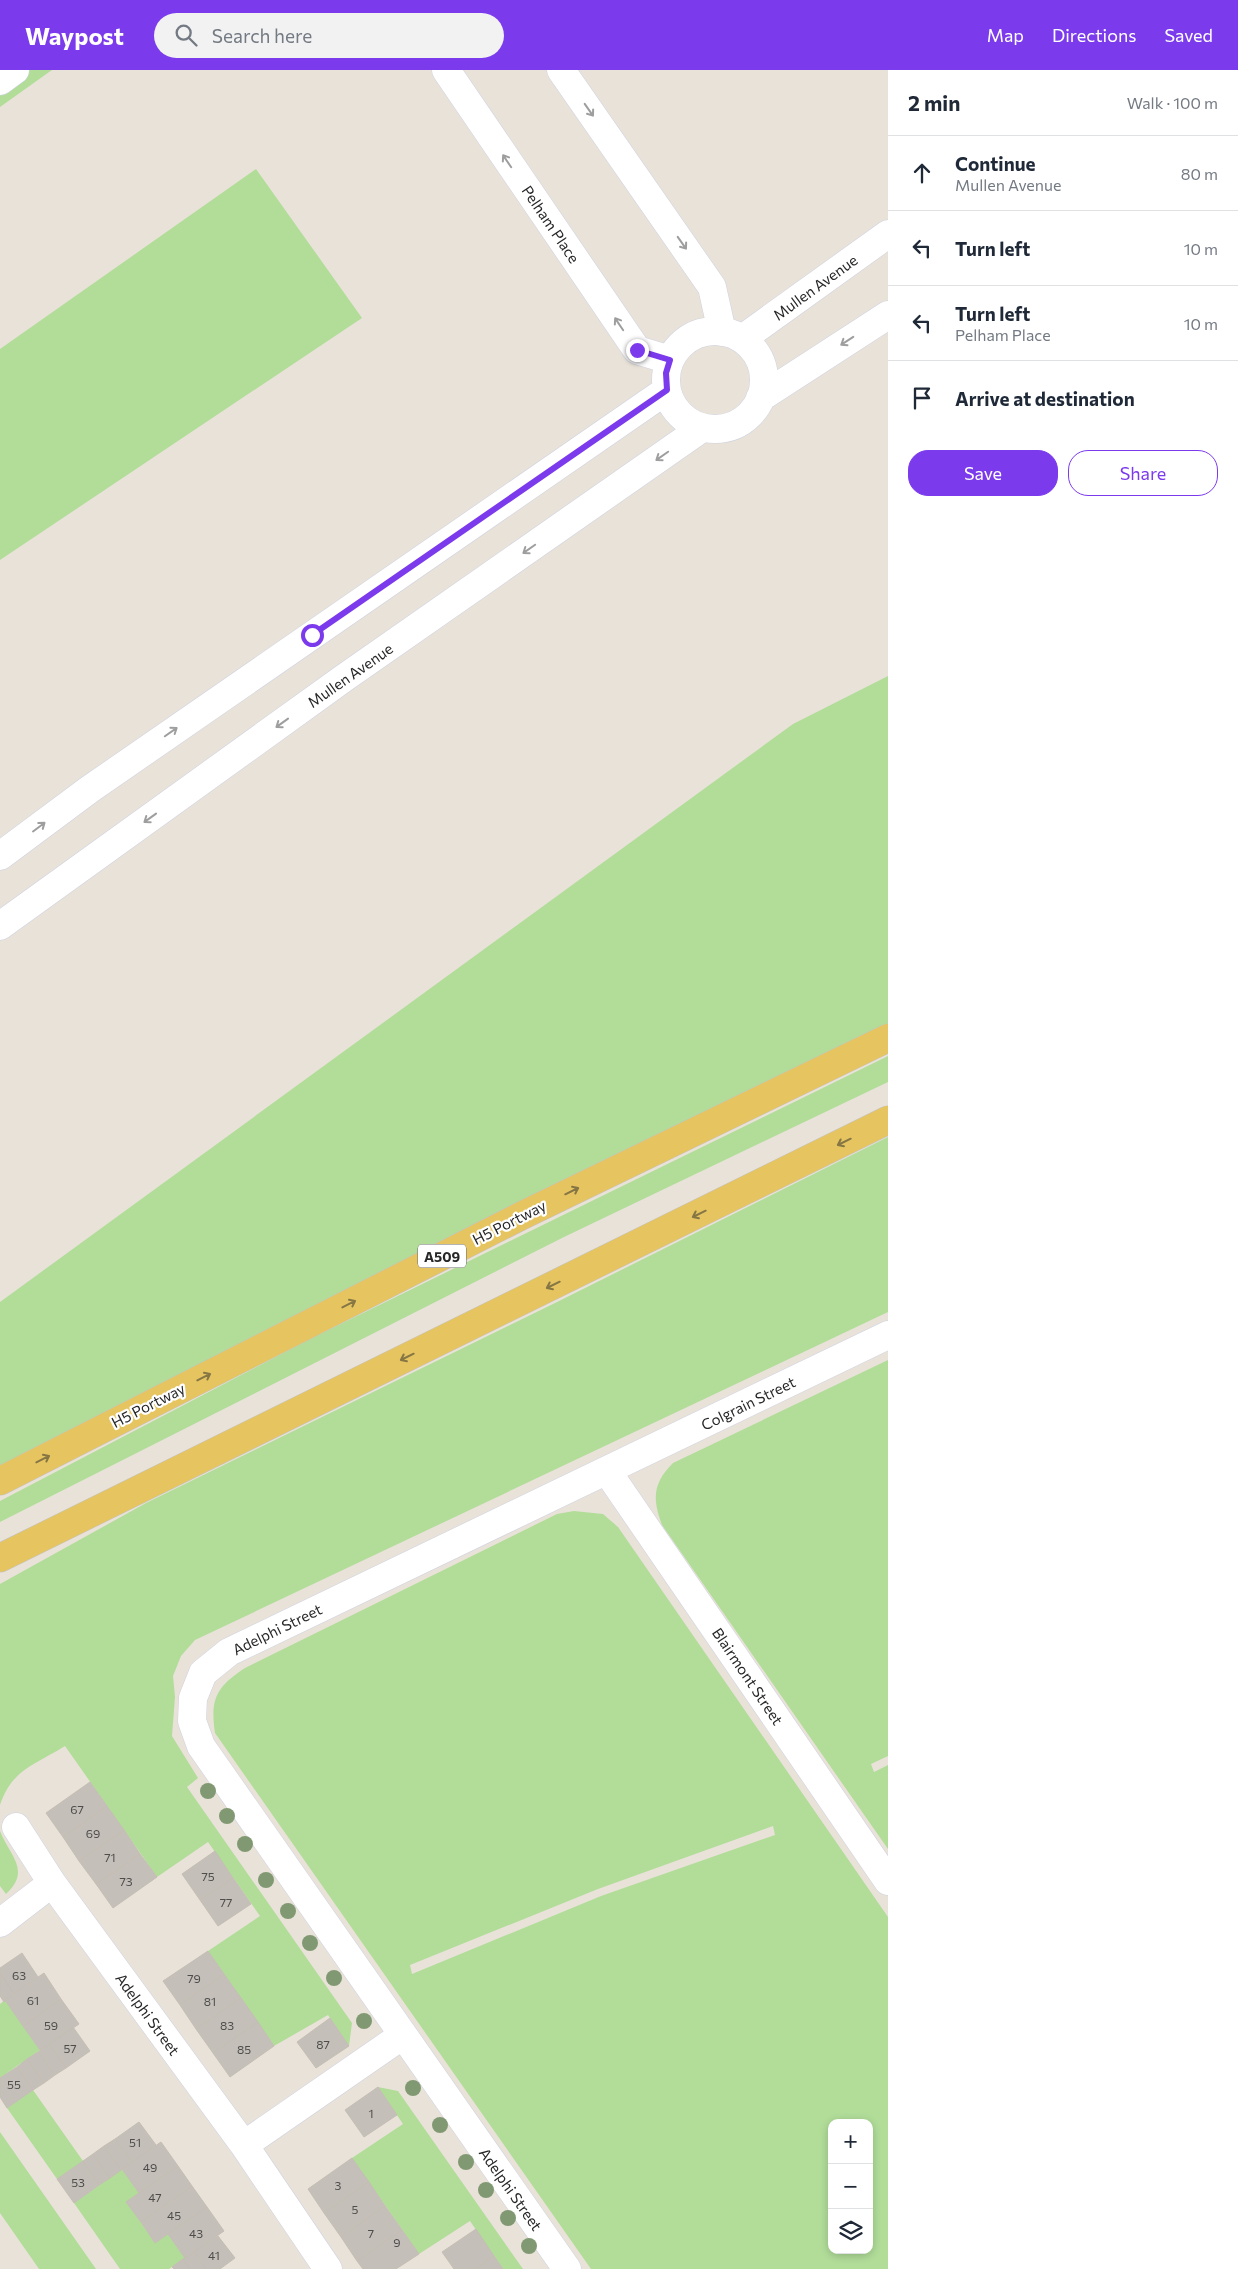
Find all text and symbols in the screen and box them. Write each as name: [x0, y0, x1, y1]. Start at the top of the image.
search box: [154, 13, 504, 58]
text: Waypost: [25, 21, 124, 50]
icon: search: [172, 21, 200, 49]
text: Search here: [212, 24, 312, 47]
text: Map: [987, 24, 1024, 46]
text: Directions: [1052, 24, 1136, 46]
text: Saved: [1164, 24, 1213, 46]
text: 2 min: [908, 90, 960, 115]
text: Walk · 100 m: [1127, 93, 1218, 112]
one-way arrow: [584, 103, 594, 117]
text: Continue: [955, 152, 1035, 175]
one-way arrow: [502, 154, 512, 168]
icon: ahead: [908, 159, 936, 187]
text: 80 m: [1181, 164, 1218, 183]
text: Mullen Avenue: [955, 175, 1061, 194]
street label: Pelham Place: [518, 182, 584, 266]
icon: left: [908, 234, 936, 262]
one-way arrow: [677, 236, 687, 250]
text: Turn left: [955, 237, 1030, 260]
text: 10 m: [1184, 239, 1218, 258]
street label: Mullen Avenue: [769, 250, 861, 324]
text: Turn left: [955, 302, 1030, 325]
icon: left: [908, 309, 936, 337]
text: 10 m: [1184, 314, 1218, 333]
one-way arrow: [614, 317, 624, 331]
text: Pelham Place: [955, 325, 1051, 344]
one-way arrow: [840, 336, 854, 347]
route end: [626, 339, 649, 362]
icon: arrive: [908, 384, 936, 412]
text: Arrive at destination: [955, 387, 1135, 410]
button: Save: [908, 450, 1058, 496]
button: Share: [1068, 450, 1218, 496]
one-way arrow: [655, 451, 669, 461]
one-way arrow: [522, 544, 536, 554]
route start: [301, 624, 324, 647]
street label: Mullen Avenue: [304, 639, 396, 711]
one-way arrow: [275, 718, 289, 728]
one-way arrow: [164, 727, 178, 737]
one-way arrow: [143, 813, 157, 823]
one-way arrow: [32, 821, 45, 832]
one-way arrow: [837, 1137, 852, 1147]
one-way arrow: [564, 1186, 579, 1195]
street label: H5 Portway: [469, 1196, 549, 1248]
one-way arrow: [691, 1209, 706, 1219]
road number: A509: [418, 1244, 466, 1268]
one-way arrow: [546, 1281, 561, 1291]
one-way arrow: [341, 1298, 356, 1308]
one-way arrow: [400, 1353, 415, 1362]
one-way arrow: [196, 1372, 211, 1381]
street label: Colgrain Street: [698, 1372, 798, 1434]
street label: H5 Portway: [108, 1379, 188, 1431]
one-way arrow: [36, 1454, 51, 1464]
street label: Adelphi Street: [229, 1600, 325, 1658]
street label: Blairmont Street: [709, 1624, 787, 1728]
house number: 67: [70, 1802, 84, 1816]
house number: 69: [86, 1826, 100, 1840]
house number: 71: [104, 1850, 116, 1864]
house number: 75: [201, 1869, 215, 1883]
house number: 73: [119, 1874, 133, 1888]
house number: 77: [220, 1895, 232, 1909]
house number: 63: [12, 1968, 26, 1982]
street label: Adelphi Street: [112, 1969, 184, 2059]
house number: 79: [187, 1971, 201, 1985]
house number: 61: [27, 1993, 39, 2007]
house number: 81: [204, 1994, 216, 2008]
house number: 59: [44, 2018, 58, 2032]
house number: 83: [220, 2018, 234, 2032]
house number: 87: [316, 2037, 330, 2051]
house number: 57: [63, 2041, 77, 2055]
house number: 85: [237, 2042, 251, 2056]
house number: 55: [7, 2077, 21, 2091]
house number: 1: [368, 2106, 374, 2120]
map controls: [828, 2119, 873, 2254]
button: +: [828, 2119, 873, 2164]
house number: 51: [129, 2135, 141, 2149]
street label: Adelphi Street: [476, 2144, 546, 2234]
house number: 49: [143, 2160, 157, 2174]
button: −: [828, 2164, 873, 2209]
house number: 53: [71, 2175, 85, 2189]
house number: 3: [335, 2178, 342, 2192]
house number: 47: [148, 2190, 162, 2204]
house number: 5: [352, 2202, 359, 2216]
house number: 45: [167, 2208, 181, 2222]
button: layers: [828, 2209, 873, 2254]
house number: 43: [189, 2226, 203, 2240]
house number: 7: [368, 2226, 374, 2240]
house number: 9: [393, 2235, 401, 2249]
house number: 41: [208, 2248, 220, 2262]

